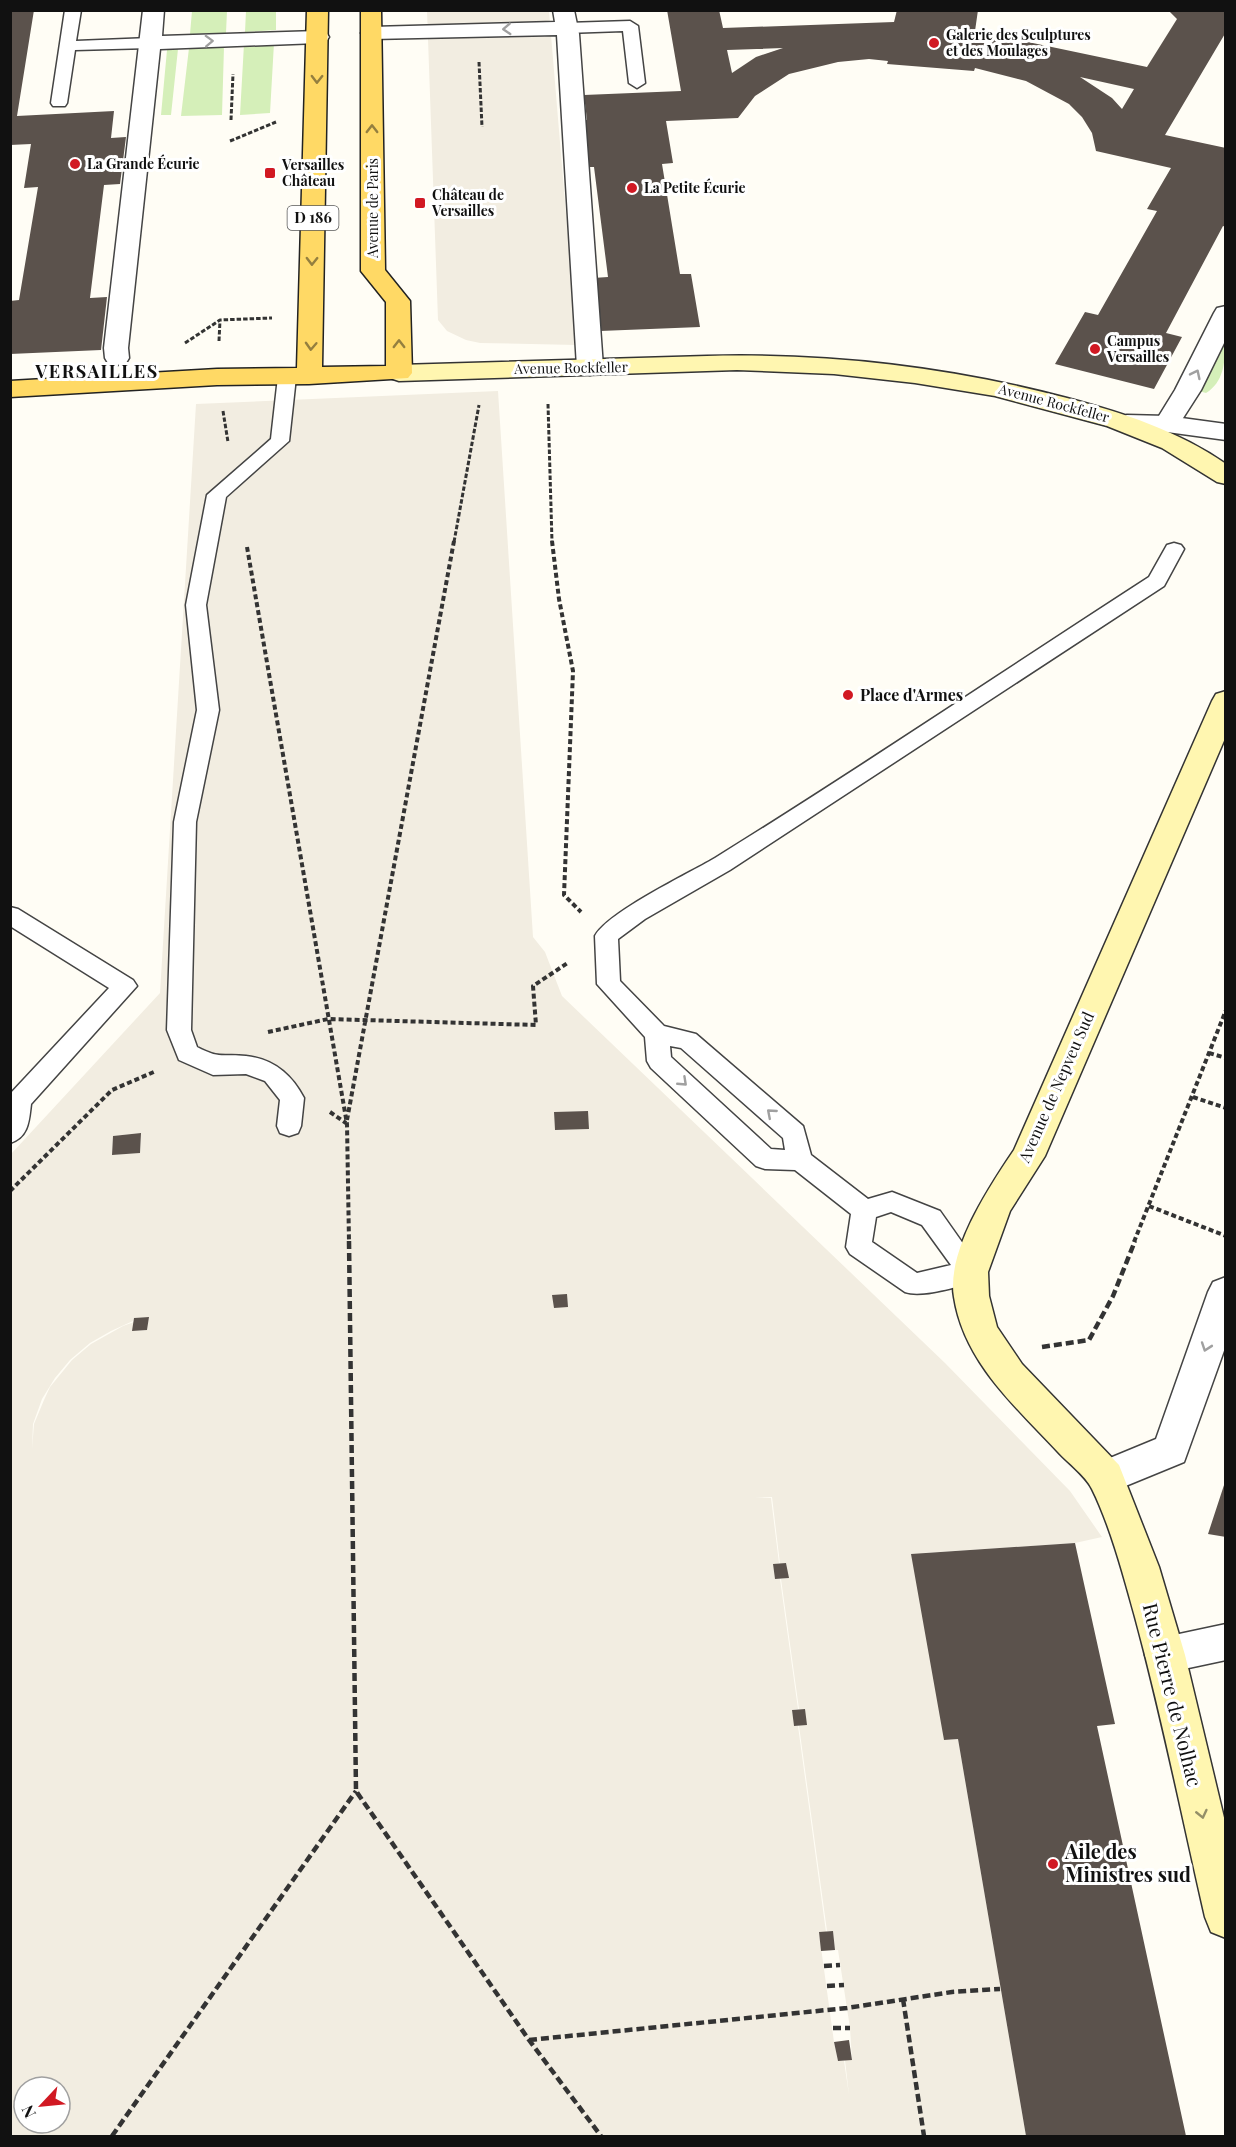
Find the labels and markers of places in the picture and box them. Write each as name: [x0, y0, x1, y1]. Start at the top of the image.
place label: Galerie des Sculptures et des Moulages: [946, 25, 1091, 60]
marker: Galerie des Sculptures et des Moulages: [927, 36, 941, 50]
place label: La Grande Écurie: [87, 154, 200, 173]
place label: Versailles Château: [281, 155, 344, 190]
marker: La Grande Écurie: [68, 157, 82, 171]
marker: Versailles Château: [263, 166, 277, 180]
place label: La Petite Écurie: [644, 178, 746, 197]
marker: La Petite Écurie: [625, 181, 639, 195]
place label: Château de Versailles: [431, 185, 504, 220]
marker: Château de Versailles: [413, 196, 427, 210]
place label: Campus Versailles: [1106, 331, 1169, 366]
marker: Campus Versailles: [1088, 342, 1102, 356]
place label: Place d'Armes: [860, 684, 963, 705]
marker: Place d'Armes: [841, 688, 855, 702]
place label: Aile des Ministres sud: [1064, 1837, 1191, 1887]
marker: Aile des Ministres sud: [1046, 1857, 1060, 1871]

